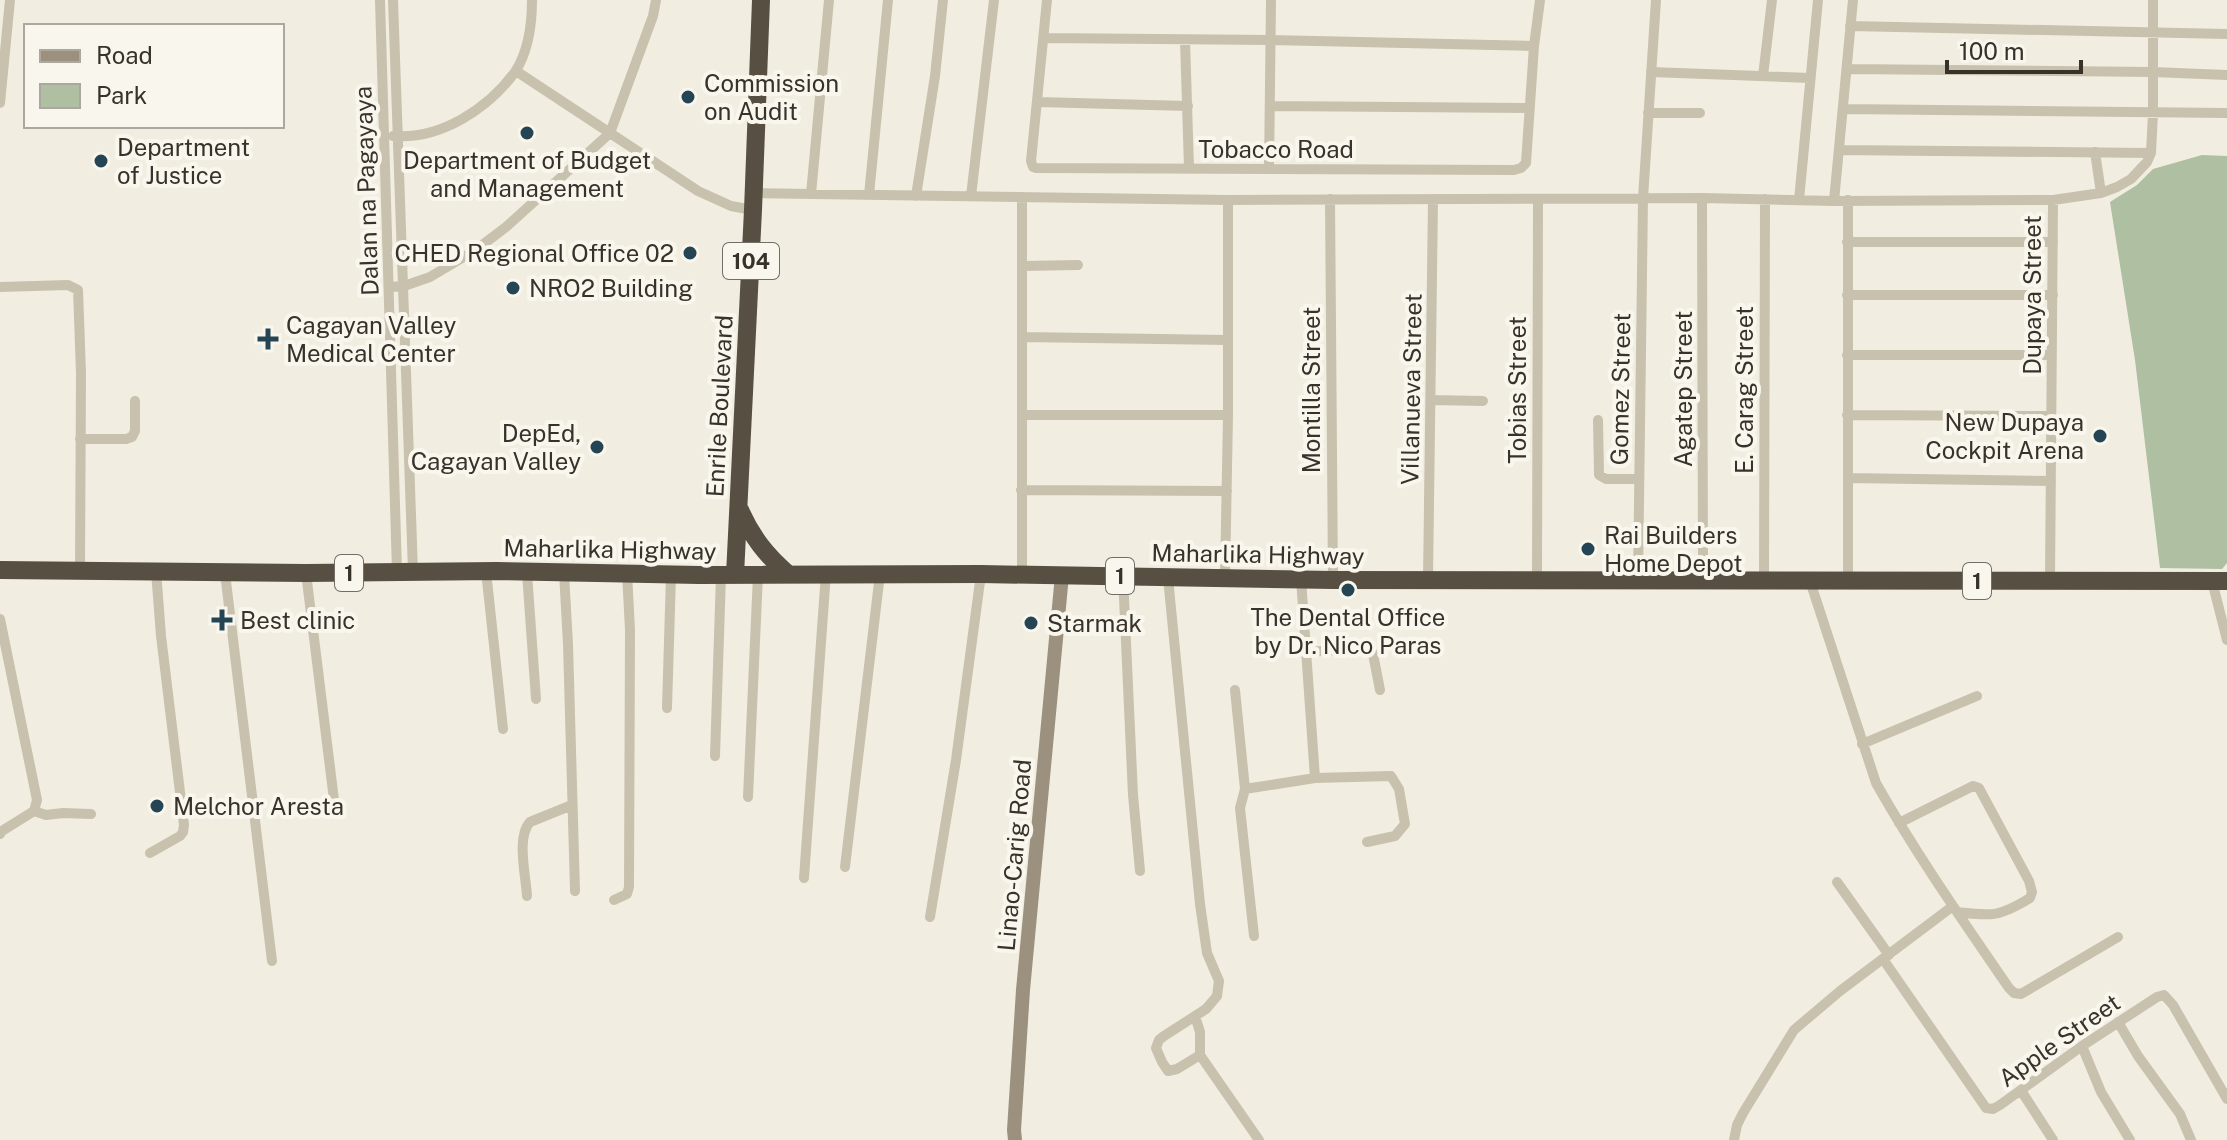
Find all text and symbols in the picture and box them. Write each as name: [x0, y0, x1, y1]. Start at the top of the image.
legend: [24, 24, 284, 128]
scale bar: [1947, 24, 2081, 74]
text: 100 m: [1959, 37, 2025, 65]
text: Road: [96, 41, 153, 69]
place label: Commission on Audit: [704, 69, 839, 125]
text: Park: [96, 81, 147, 109]
street label: Dalan na Pagayaya: [348, 86, 384, 296]
marker: Commission on Audit: [679, 88, 697, 106]
marker: Department of Budget and Management: [518, 124, 536, 142]
place label: Department of Justice: [117, 133, 250, 189]
street label: Tobacco Road: [1198, 135, 1354, 163]
place label: Department of Budget and Management: [403, 146, 651, 202]
marker: Department of Justice: [92, 152, 110, 170]
street label: Dupaya Street: [2018, 215, 2046, 375]
place label: CHED Regional Office 02: [395, 239, 674, 267]
road number: 104: [723, 243, 779, 279]
marker: CHED Regional Office 02: [681, 244, 699, 262]
place label: NRO2 Building: [529, 274, 693, 302]
marker: NRO2 Building: [504, 279, 522, 297]
street label: Villanueva Street: [1395, 293, 1427, 485]
street label: E. Carag Street: [1730, 306, 1758, 474]
street label: Montilla Street: [1297, 307, 1325, 473]
place label: Cagayan Valley Medical Center: [286, 311, 456, 367]
street label: Agatep Street: [1669, 311, 1697, 467]
street label: Gomez Street: [1605, 312, 1635, 466]
street label: Enrile Boulevard: [700, 314, 738, 498]
street label: Tobias Street: [1503, 316, 1531, 464]
marker: Cagayan Valley Medical Center: [257, 328, 279, 350]
place label: New Dupaya Cockpit Arena: [1925, 408, 2084, 464]
place label: DepEd, Cagayan Valley: [411, 419, 581, 475]
marker: New Dupaya Cockpit Arena: [2091, 427, 2109, 445]
marker: DepEd, Cagayan Valley: [588, 438, 606, 456]
place label: Rai Builders Home Depot: [1604, 521, 1743, 577]
street label: Maharlika Highway: [503, 533, 717, 565]
street label: Maharlika Highway: [1151, 538, 1365, 570]
marker: Rai Builders Home Depot: [1579, 540, 1597, 558]
road number: 1: [335, 555, 363, 591]
road number: 1: [1106, 558, 1134, 594]
road number: 1: [1963, 563, 1991, 599]
marker: The Dental Office by Dr. Nico Paras: [1339, 581, 1357, 599]
place label: The Dental Office by Dr. Nico Paras: [1251, 603, 1445, 659]
place label: Best clinic: [240, 606, 355, 634]
marker: Best clinic: [211, 609, 233, 631]
place label: Starmak: [1047, 609, 1142, 637]
marker: Starmak: [1022, 614, 1040, 632]
street label: Linao-Carig Road: [992, 758, 1036, 952]
place label: Melchor Aresta: [173, 792, 344, 820]
marker: Melchor Aresta: [148, 797, 166, 815]
street label: Apple Street: [1993, 988, 2125, 1092]

